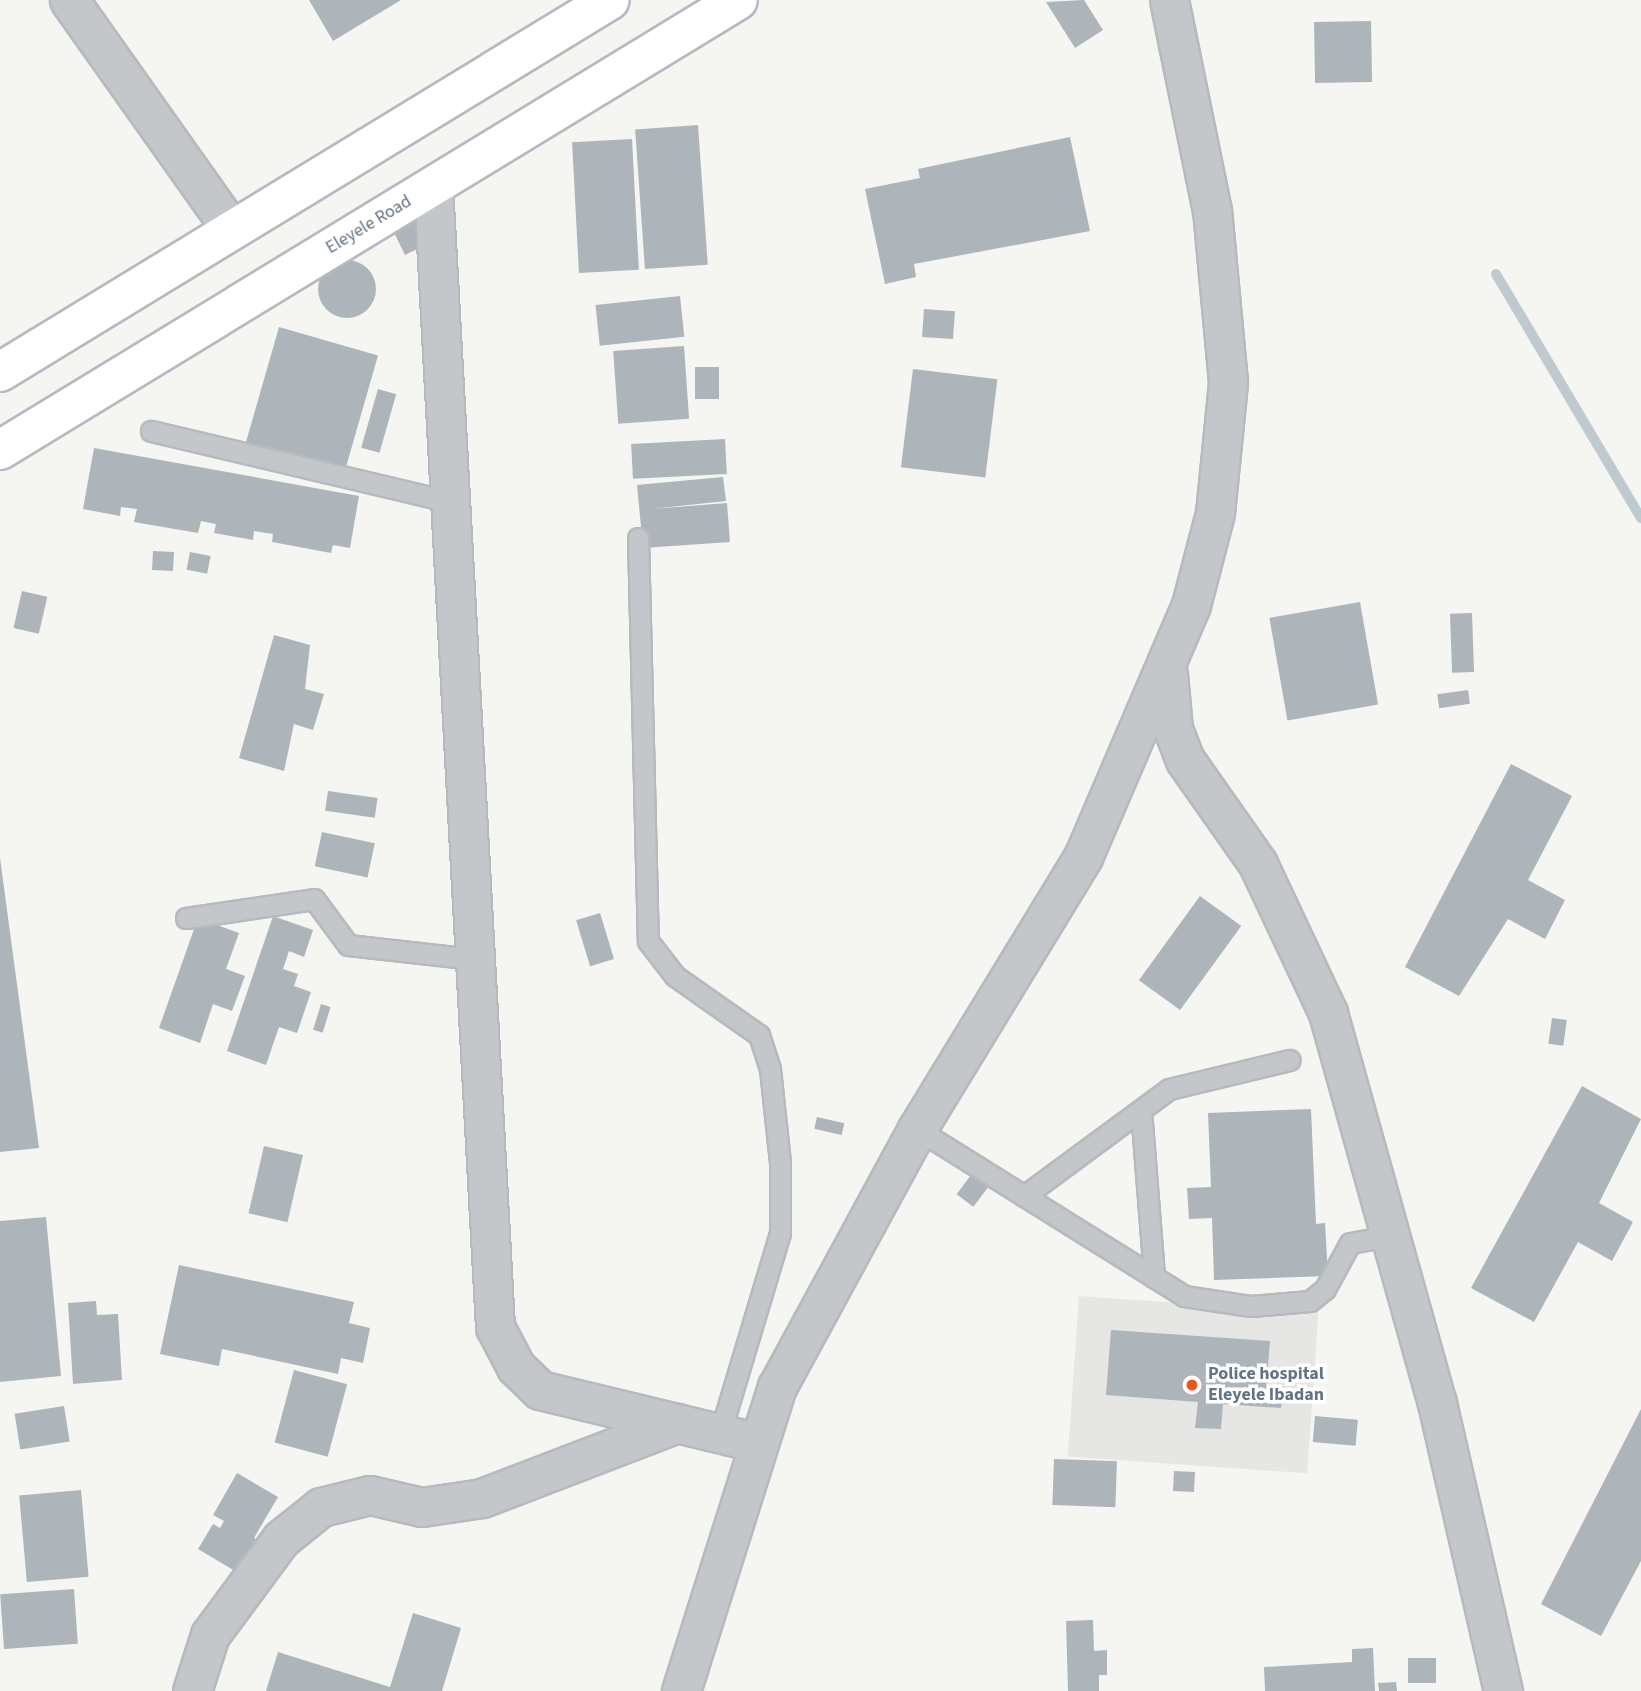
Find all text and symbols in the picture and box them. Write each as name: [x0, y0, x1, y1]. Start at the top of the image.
street label: Eleyele Road: [322, 191, 416, 259]
place label: Police hospital Eleyele Ibadan: [1208, 1364, 1324, 1406]
marker: Police hospital Eleyele Ibadan: [1182, 1375, 1202, 1395]

